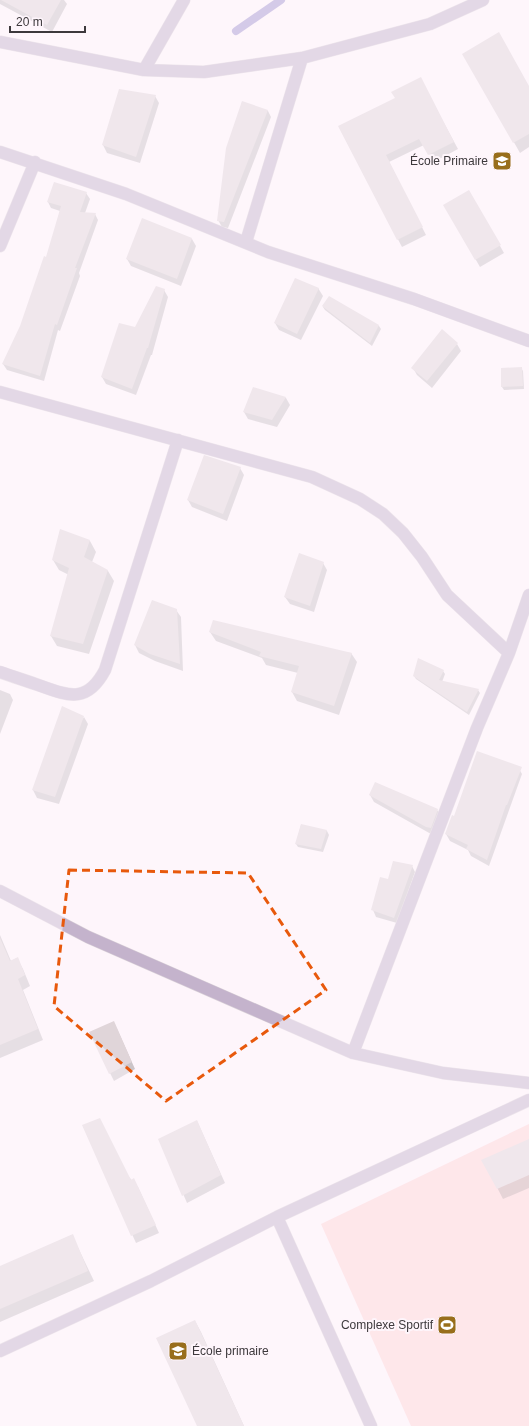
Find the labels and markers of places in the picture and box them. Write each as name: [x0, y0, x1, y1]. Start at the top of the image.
school or university icon: École Primaire: [491, 150, 513, 172]
place label: École Primaire: [410, 153, 488, 168]
sports icon: Complexe Sportif: [436, 1314, 458, 1336]
place label: Complexe Sportif: [341, 1318, 434, 1332]
school or university icon: École primaire: [167, 1340, 189, 1362]
place label: École primaire: [192, 1343, 269, 1358]

